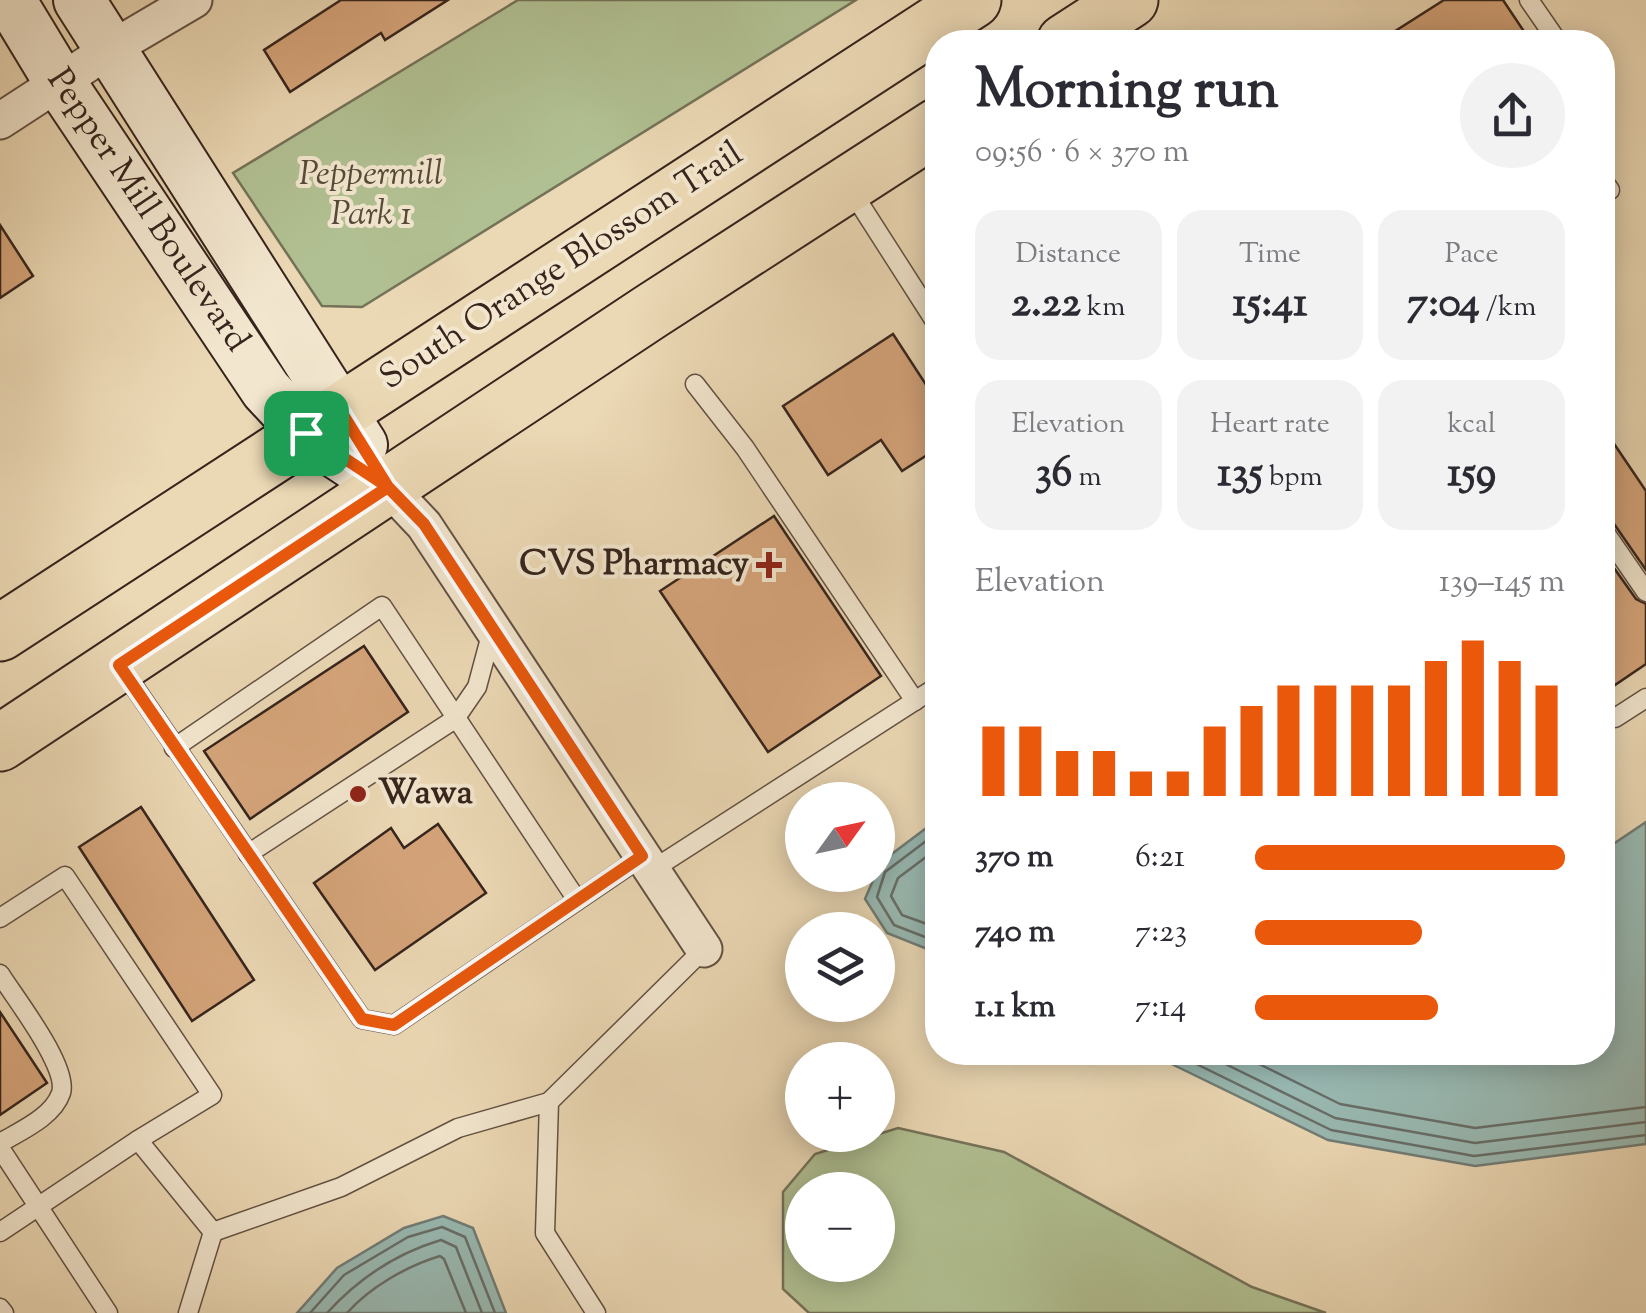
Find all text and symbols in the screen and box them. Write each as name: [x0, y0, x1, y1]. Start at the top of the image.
text: Morning run: [975, 53, 1279, 132]
street label: Pepper Mill Boulevard: [33, 59, 261, 363]
button: share: [1460, 63, 1565, 168]
street label: South Orange Blossom Trail: [370, 130, 754, 404]
text: 09:56 · 6 × 370 m: [975, 130, 1189, 176]
park label: Peppermill Park 1: [299, 150, 443, 241]
text: Distance: [1016, 235, 1121, 275]
text: Time: [1239, 235, 1301, 275]
text: Pace: [1445, 235, 1498, 275]
text: 2.22: [1011, 275, 1081, 335]
text: 15:41: [1232, 275, 1308, 335]
text: 7:04: [1407, 275, 1480, 335]
text: km: [1081, 288, 1125, 328]
text: /km: [1480, 288, 1536, 328]
pin: [264, 391, 349, 476]
text: Elevation: [1012, 405, 1125, 445]
text: Heart rate: [1210, 405, 1330, 445]
text: kcal: [1448, 405, 1496, 445]
icon: arrive: [279, 406, 334, 461]
text: 36: [1035, 445, 1073, 505]
text: 135: [1217, 445, 1263, 505]
text: 159: [1447, 445, 1496, 505]
text: m: [1073, 458, 1102, 498]
text: bpm: [1263, 458, 1323, 498]
place label: CVS Pharmacy: [519, 540, 750, 591]
marker: CVS Pharmacy: [758, 554, 780, 576]
text: Elevation: [975, 560, 1105, 606]
text: 139–145 m: [1439, 560, 1565, 606]
place label: Wawa: [378, 769, 473, 820]
north arrow: [785, 782, 895, 892]
map controls: [785, 782, 895, 1282]
marker: Wawa: [347, 783, 369, 805]
text: 370 m: [975, 835, 1054, 881]
text: 6:21: [1135, 835, 1185, 881]
text: 740 m: [975, 910, 1055, 956]
text: 7:23: [1135, 910, 1187, 956]
button: layers: [785, 912, 895, 1022]
text: 1.1 km: [975, 985, 1056, 1031]
text: 7:14: [1135, 985, 1186, 1031]
button: +: [785, 1042, 895, 1152]
button: −: [785, 1172, 895, 1282]

